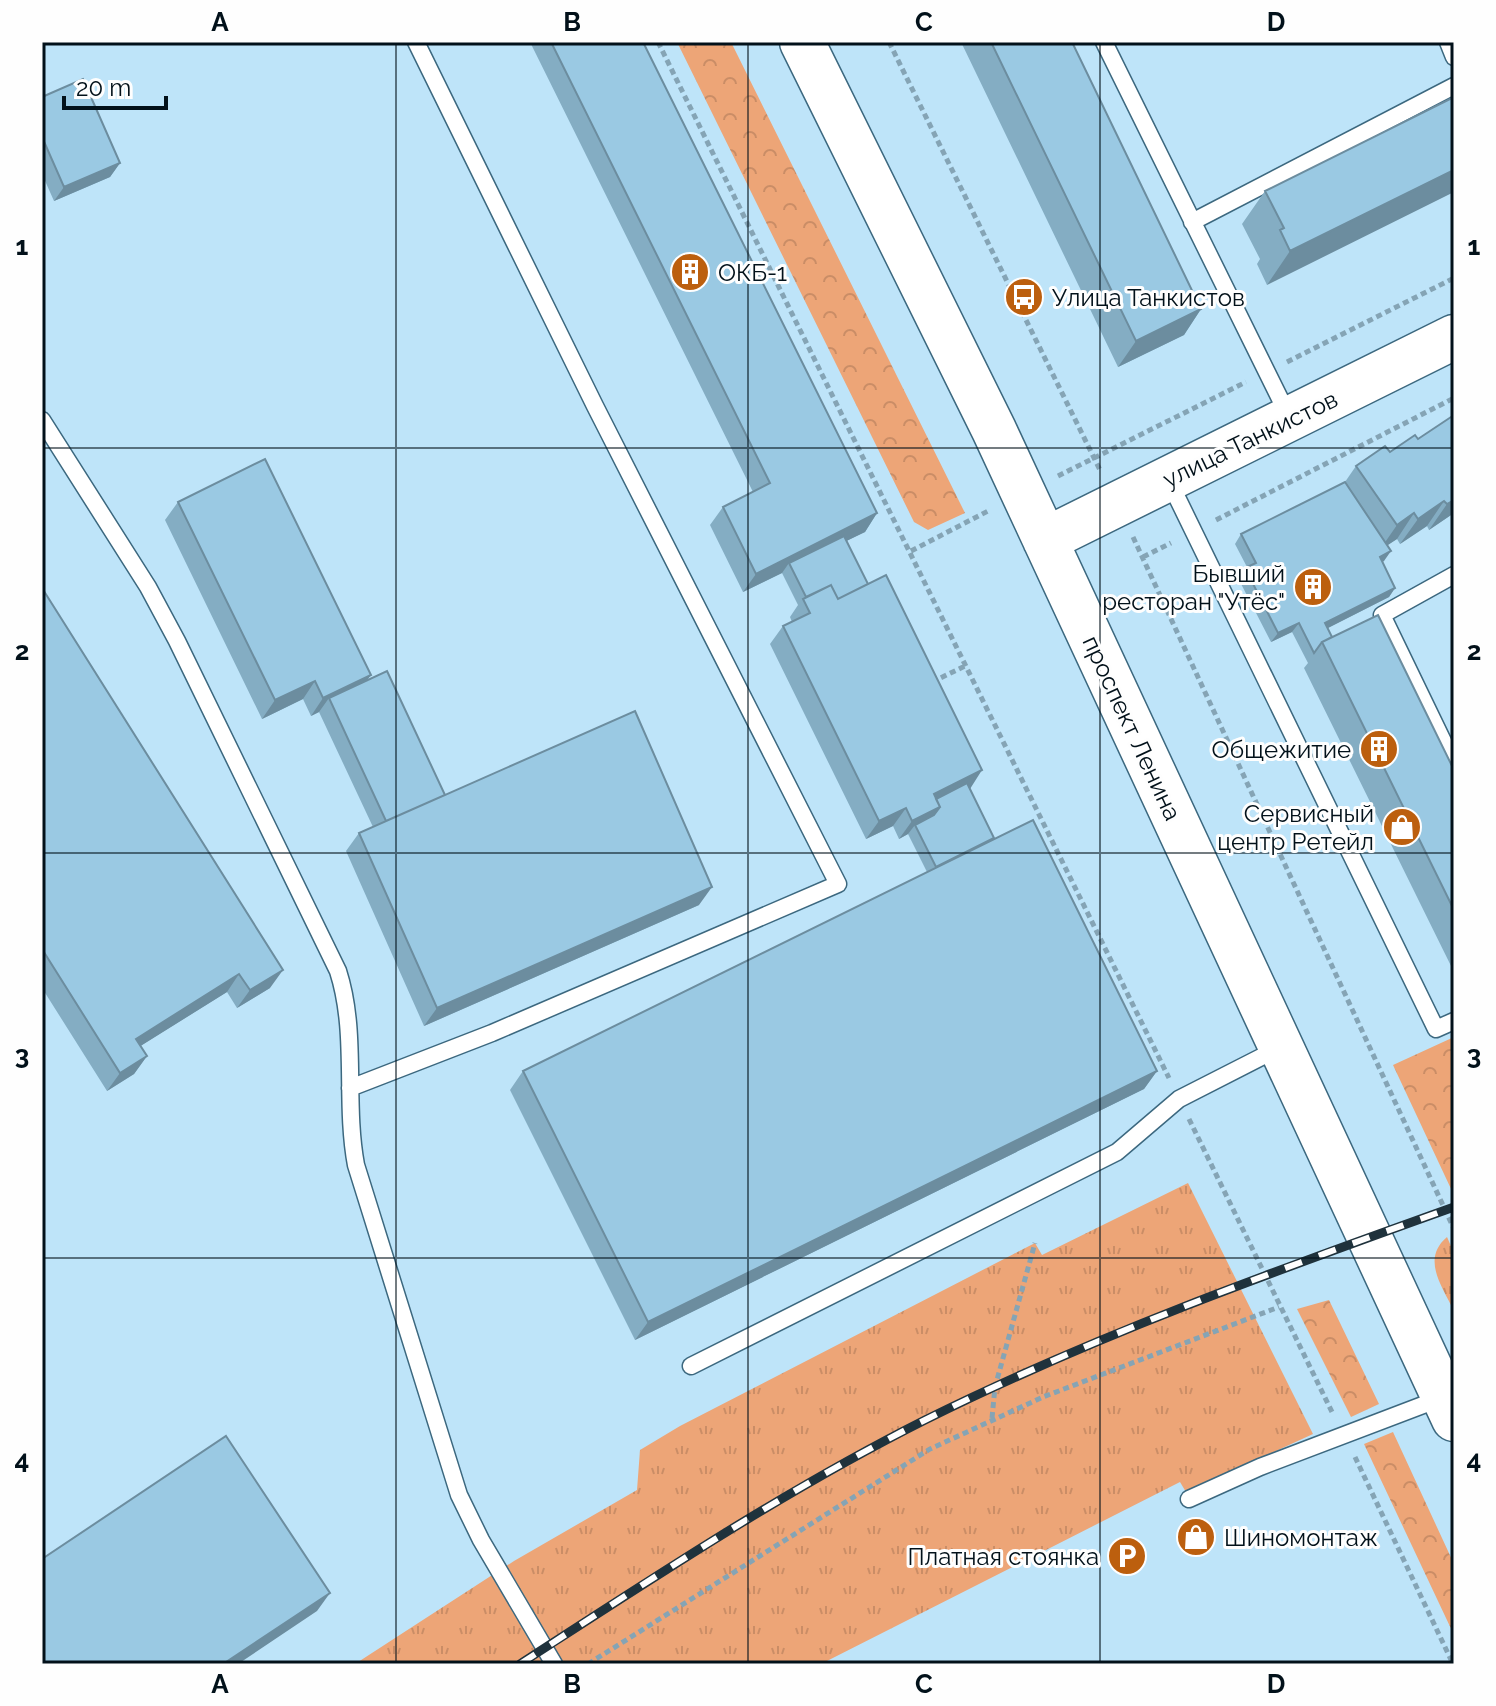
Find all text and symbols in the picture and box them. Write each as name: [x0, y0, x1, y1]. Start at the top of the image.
text: A: [211, 7, 229, 37]
text: B: [563, 7, 581, 37]
text: C: [915, 7, 933, 37]
text: D: [1267, 7, 1285, 37]
scale bar: [64, 60, 166, 110]
text: 20 m: [76, 73, 131, 102]
text: 1: [16, 231, 29, 261]
text: 1: [1468, 231, 1481, 261]
building icon: ОКБ-1: [669, 251, 711, 293]
place label: ОКБ-1: [718, 258, 787, 287]
bus stop icon: Улица Танкистов: [1003, 276, 1045, 318]
place label: Улица Танкистов: [1052, 283, 1245, 312]
street label: улица Танкистов: [1158, 384, 1342, 494]
place label: Бывший ресторан "Утёс": [1102, 559, 1285, 616]
building icon: Бывший ресторан "Утёс": [1292, 566, 1334, 608]
street label: проспект Ленина: [1076, 631, 1188, 825]
text: 2: [15, 636, 29, 666]
text: 2: [1467, 636, 1481, 666]
building icon: Общежитие: [1358, 728, 1400, 770]
place label: Общежитие: [1212, 735, 1351, 764]
place label: Сервисный центр Ретейл: [1217, 799, 1374, 856]
shop icon: Сервисный центр Ретейл: [1381, 806, 1423, 848]
text: 3: [15, 1040, 29, 1070]
text: 3: [1467, 1040, 1481, 1070]
text: 4: [15, 1445, 29, 1475]
text: 4: [1467, 1445, 1481, 1475]
shop icon: Шиномонтаж: [1175, 1516, 1217, 1558]
place label: Шиномонтаж: [1224, 1523, 1378, 1552]
parking icon: Платная стоянка: [1106, 1535, 1148, 1577]
place label: Платная стоянка: [907, 1542, 1099, 1571]
text: A: [211, 1669, 229, 1699]
text: B: [563, 1669, 581, 1699]
text: C: [915, 1669, 933, 1699]
text: D: [1267, 1669, 1285, 1699]

